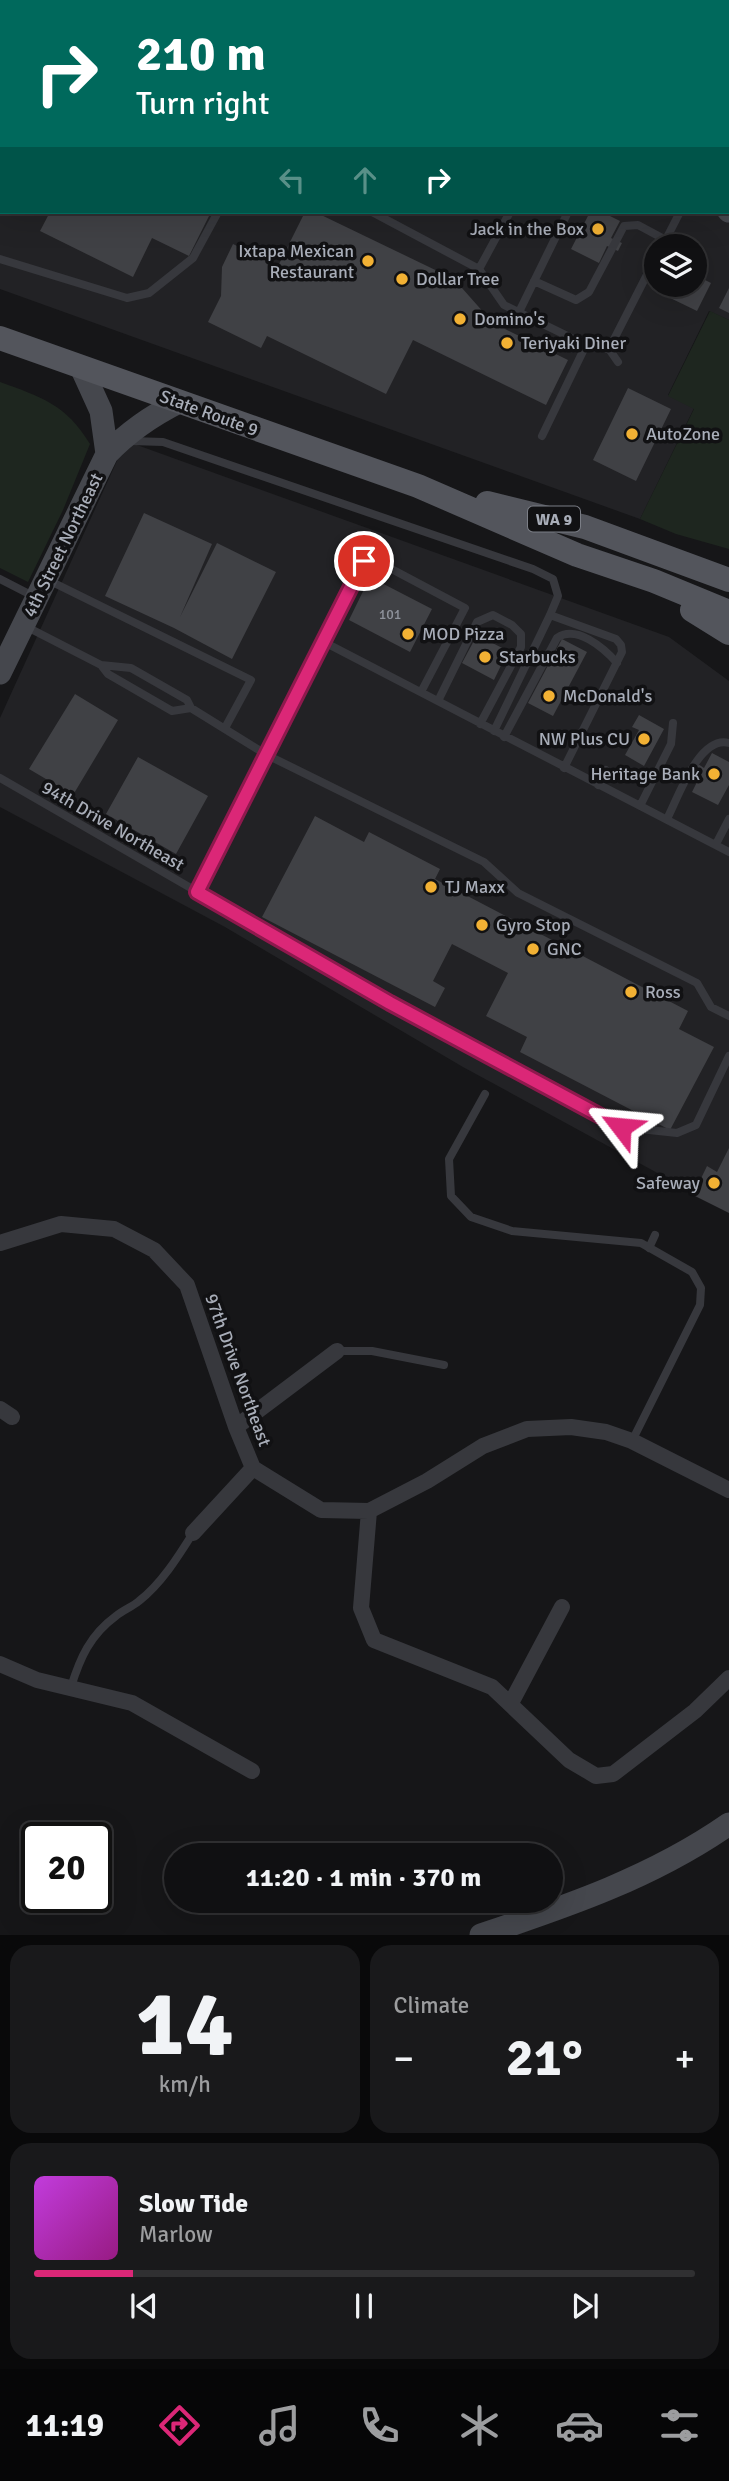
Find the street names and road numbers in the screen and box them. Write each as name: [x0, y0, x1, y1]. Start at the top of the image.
street label: State Route 9: [157, 385, 261, 441]
street label: 4th Street Northeast: [19, 469, 107, 621]
road number: WA 9: [528, 506, 580, 532]
street label: 94th Drive Northeast: [38, 776, 188, 876]
street label: 97th Drive Northeast: [200, 1291, 276, 1449]

